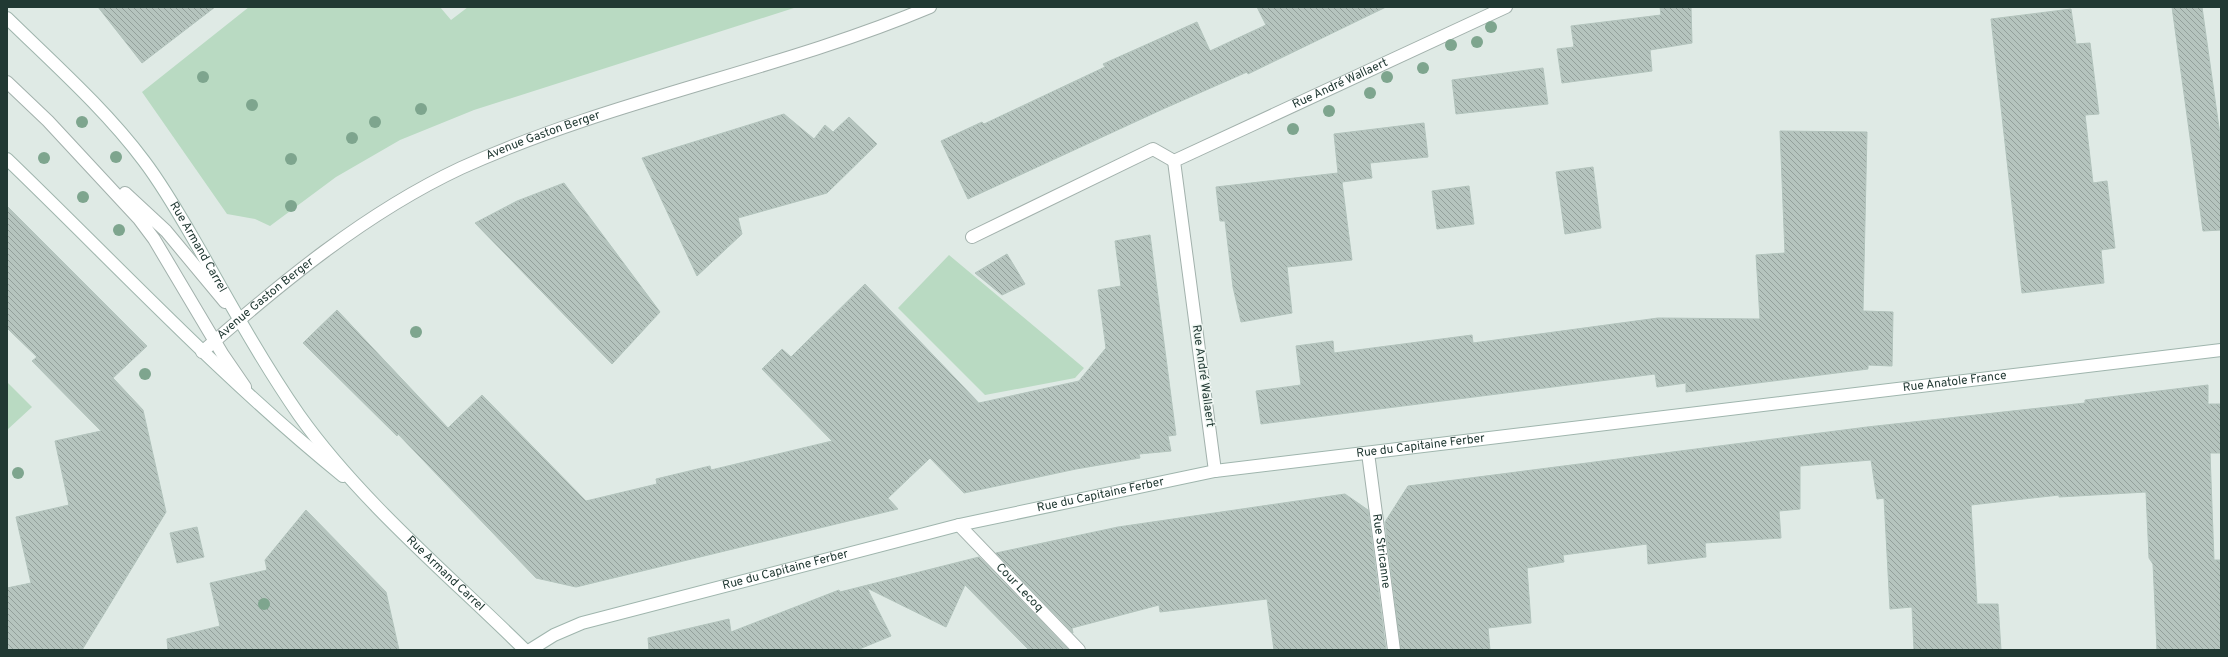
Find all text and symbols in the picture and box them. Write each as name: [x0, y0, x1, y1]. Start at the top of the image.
street label: Rue André Wallaert: [1290, 55, 1391, 113]
street label: Avenue Gaston Berger: [483, 107, 603, 164]
street label: Rue Armand Carrel: [165, 199, 230, 295]
street label: Avenue Gaston Berger: [214, 254, 317, 343]
street label: Rue André Wallaert: [1188, 324, 1218, 428]
street label: Rue Anatole France: [1902, 368, 2007, 396]
street label: Rue du Capitaine Ferber: [1355, 431, 1486, 462]
street label: Rue du Capitaine Ferber: [1036, 474, 1166, 516]
street label: Rue Stricanne: [1368, 513, 1394, 590]
street label: Rue Armand Carrel: [403, 533, 488, 615]
street label: Rue du Capitaine Ferber: [721, 546, 850, 594]
street label: Cour Lecoq: [992, 560, 1047, 616]

